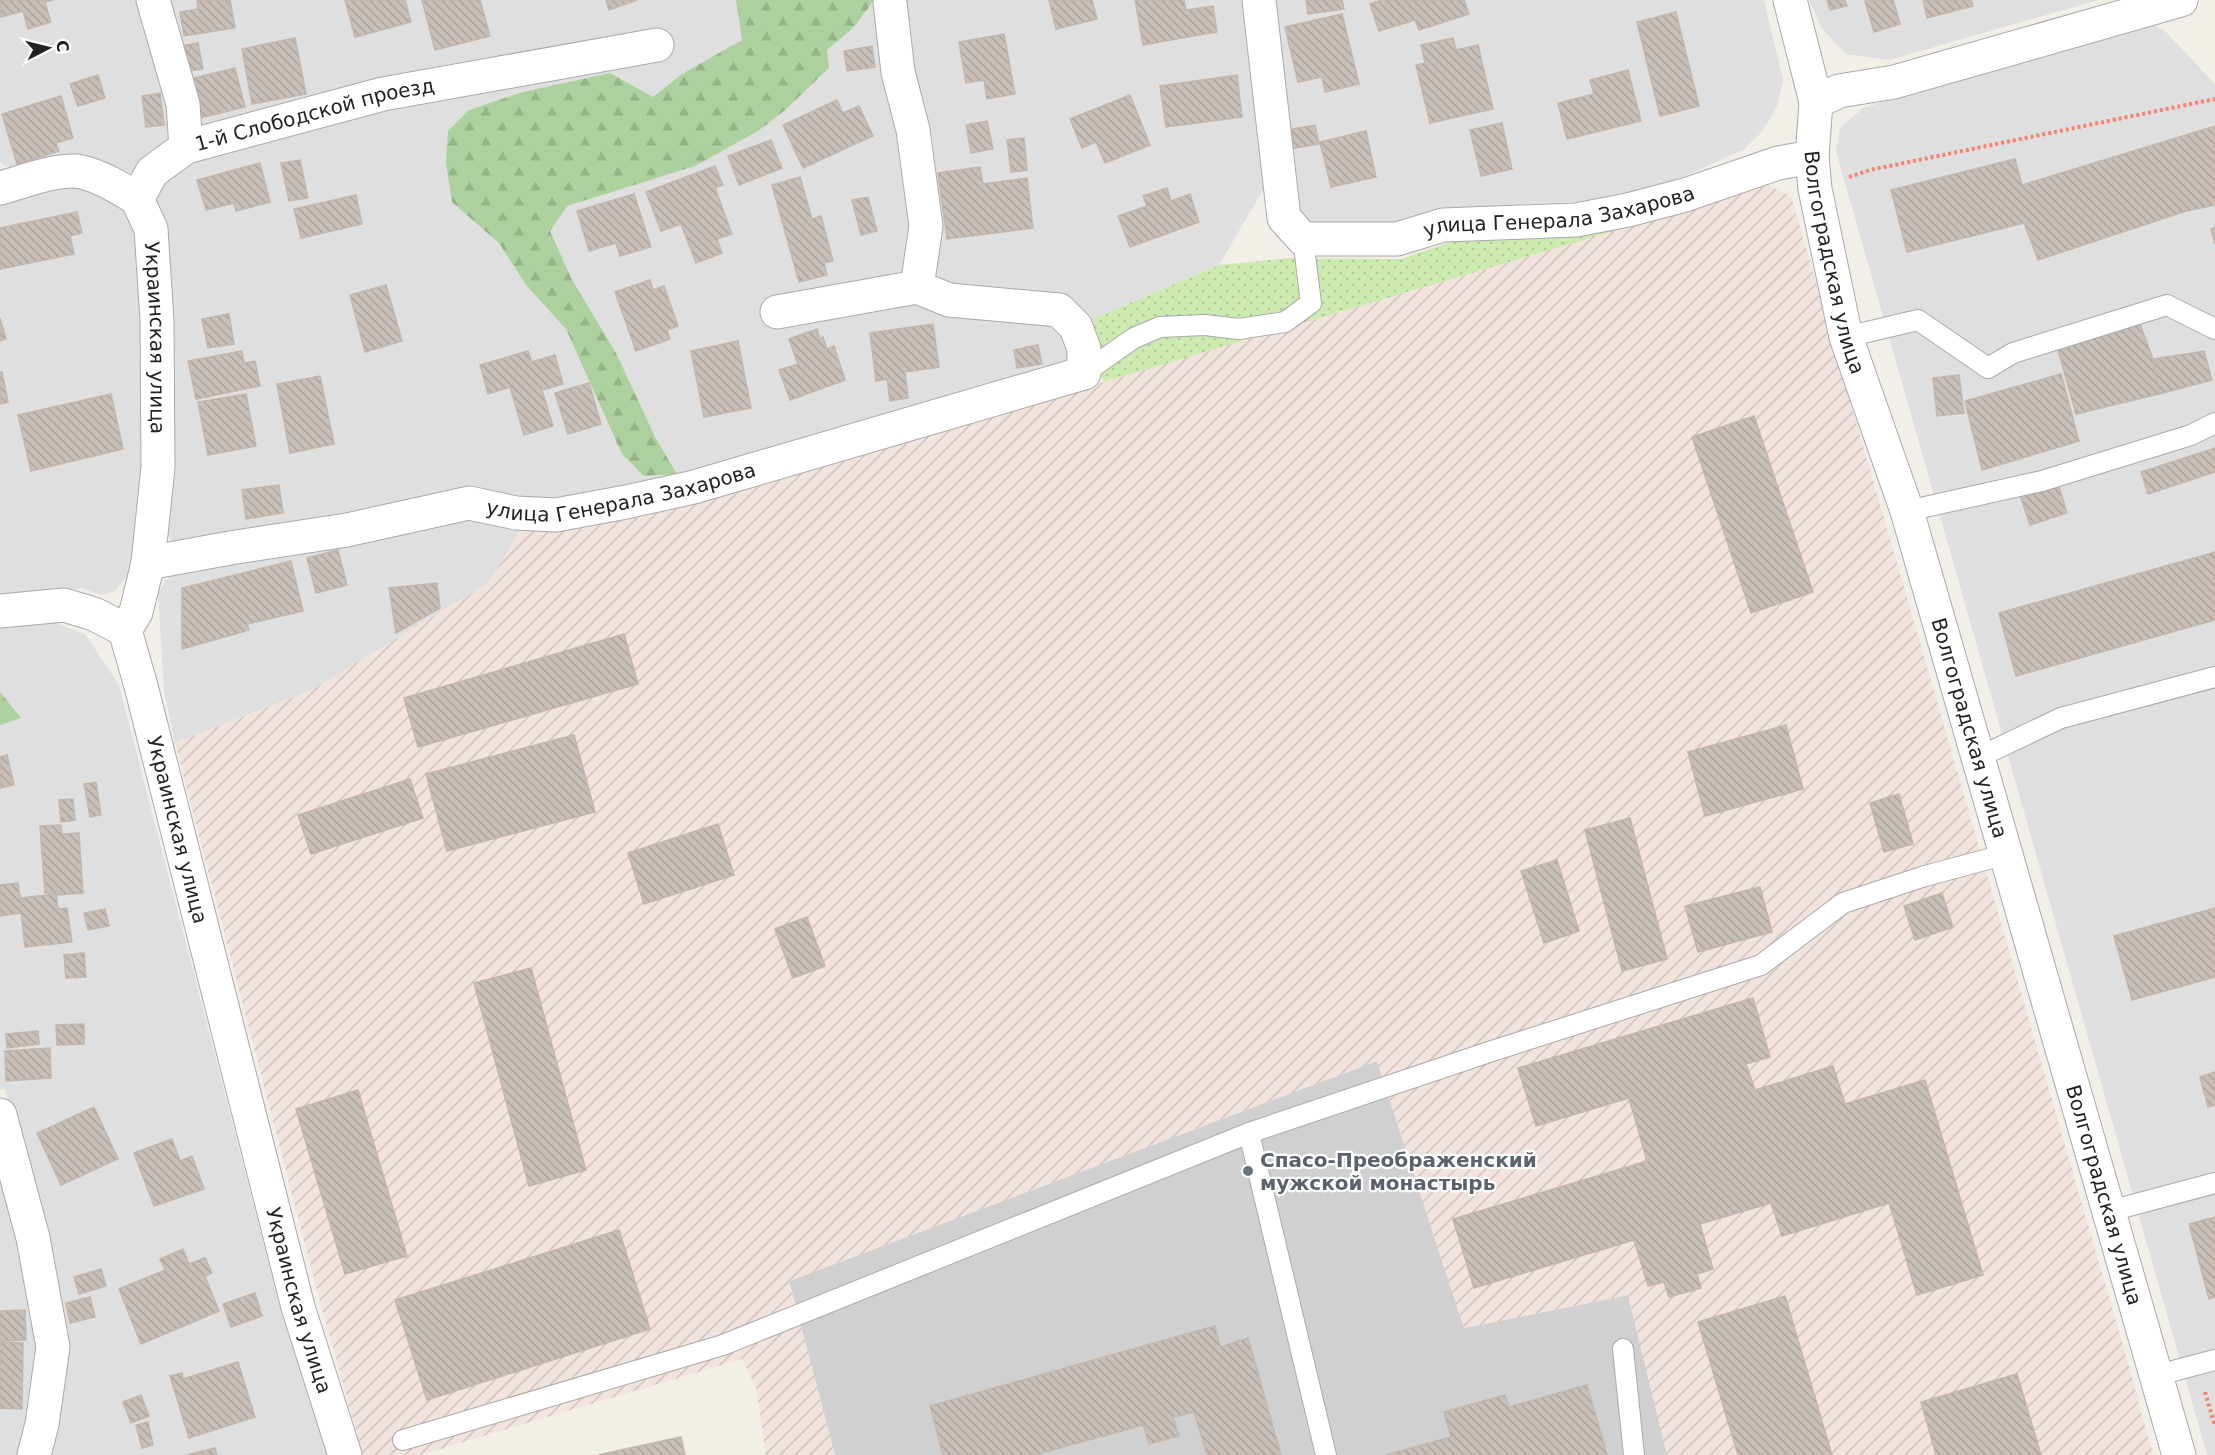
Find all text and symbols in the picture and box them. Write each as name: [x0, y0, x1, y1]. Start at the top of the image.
north arrow: [18, 18, 78, 78]
text: С: [52, 39, 73, 53]
street label: 1-й Слободской проезд: [192, 73, 436, 156]
street label: Волгоградская улица: [1799, 149, 1870, 377]
street label: улица Генерала Захарова: [1420, 181, 1698, 242]
street label: Украинская улица: [140, 241, 170, 434]
street label: улица Генерала Захарова: [484, 458, 758, 527]
street label: Волгоградская улица: [1926, 615, 2013, 841]
street label: Украинская улица: [142, 734, 213, 926]
street label: Волгоградская улица: [2061, 1082, 2147, 1308]
place label: Спасо-Преображенский мужской монастырь: [1260, 1148, 1537, 1195]
marker: Спасо-Преображенский мужской монастырь: [1241, 1164, 1255, 1178]
street label: Украинская улица: [261, 1205, 337, 1397]

